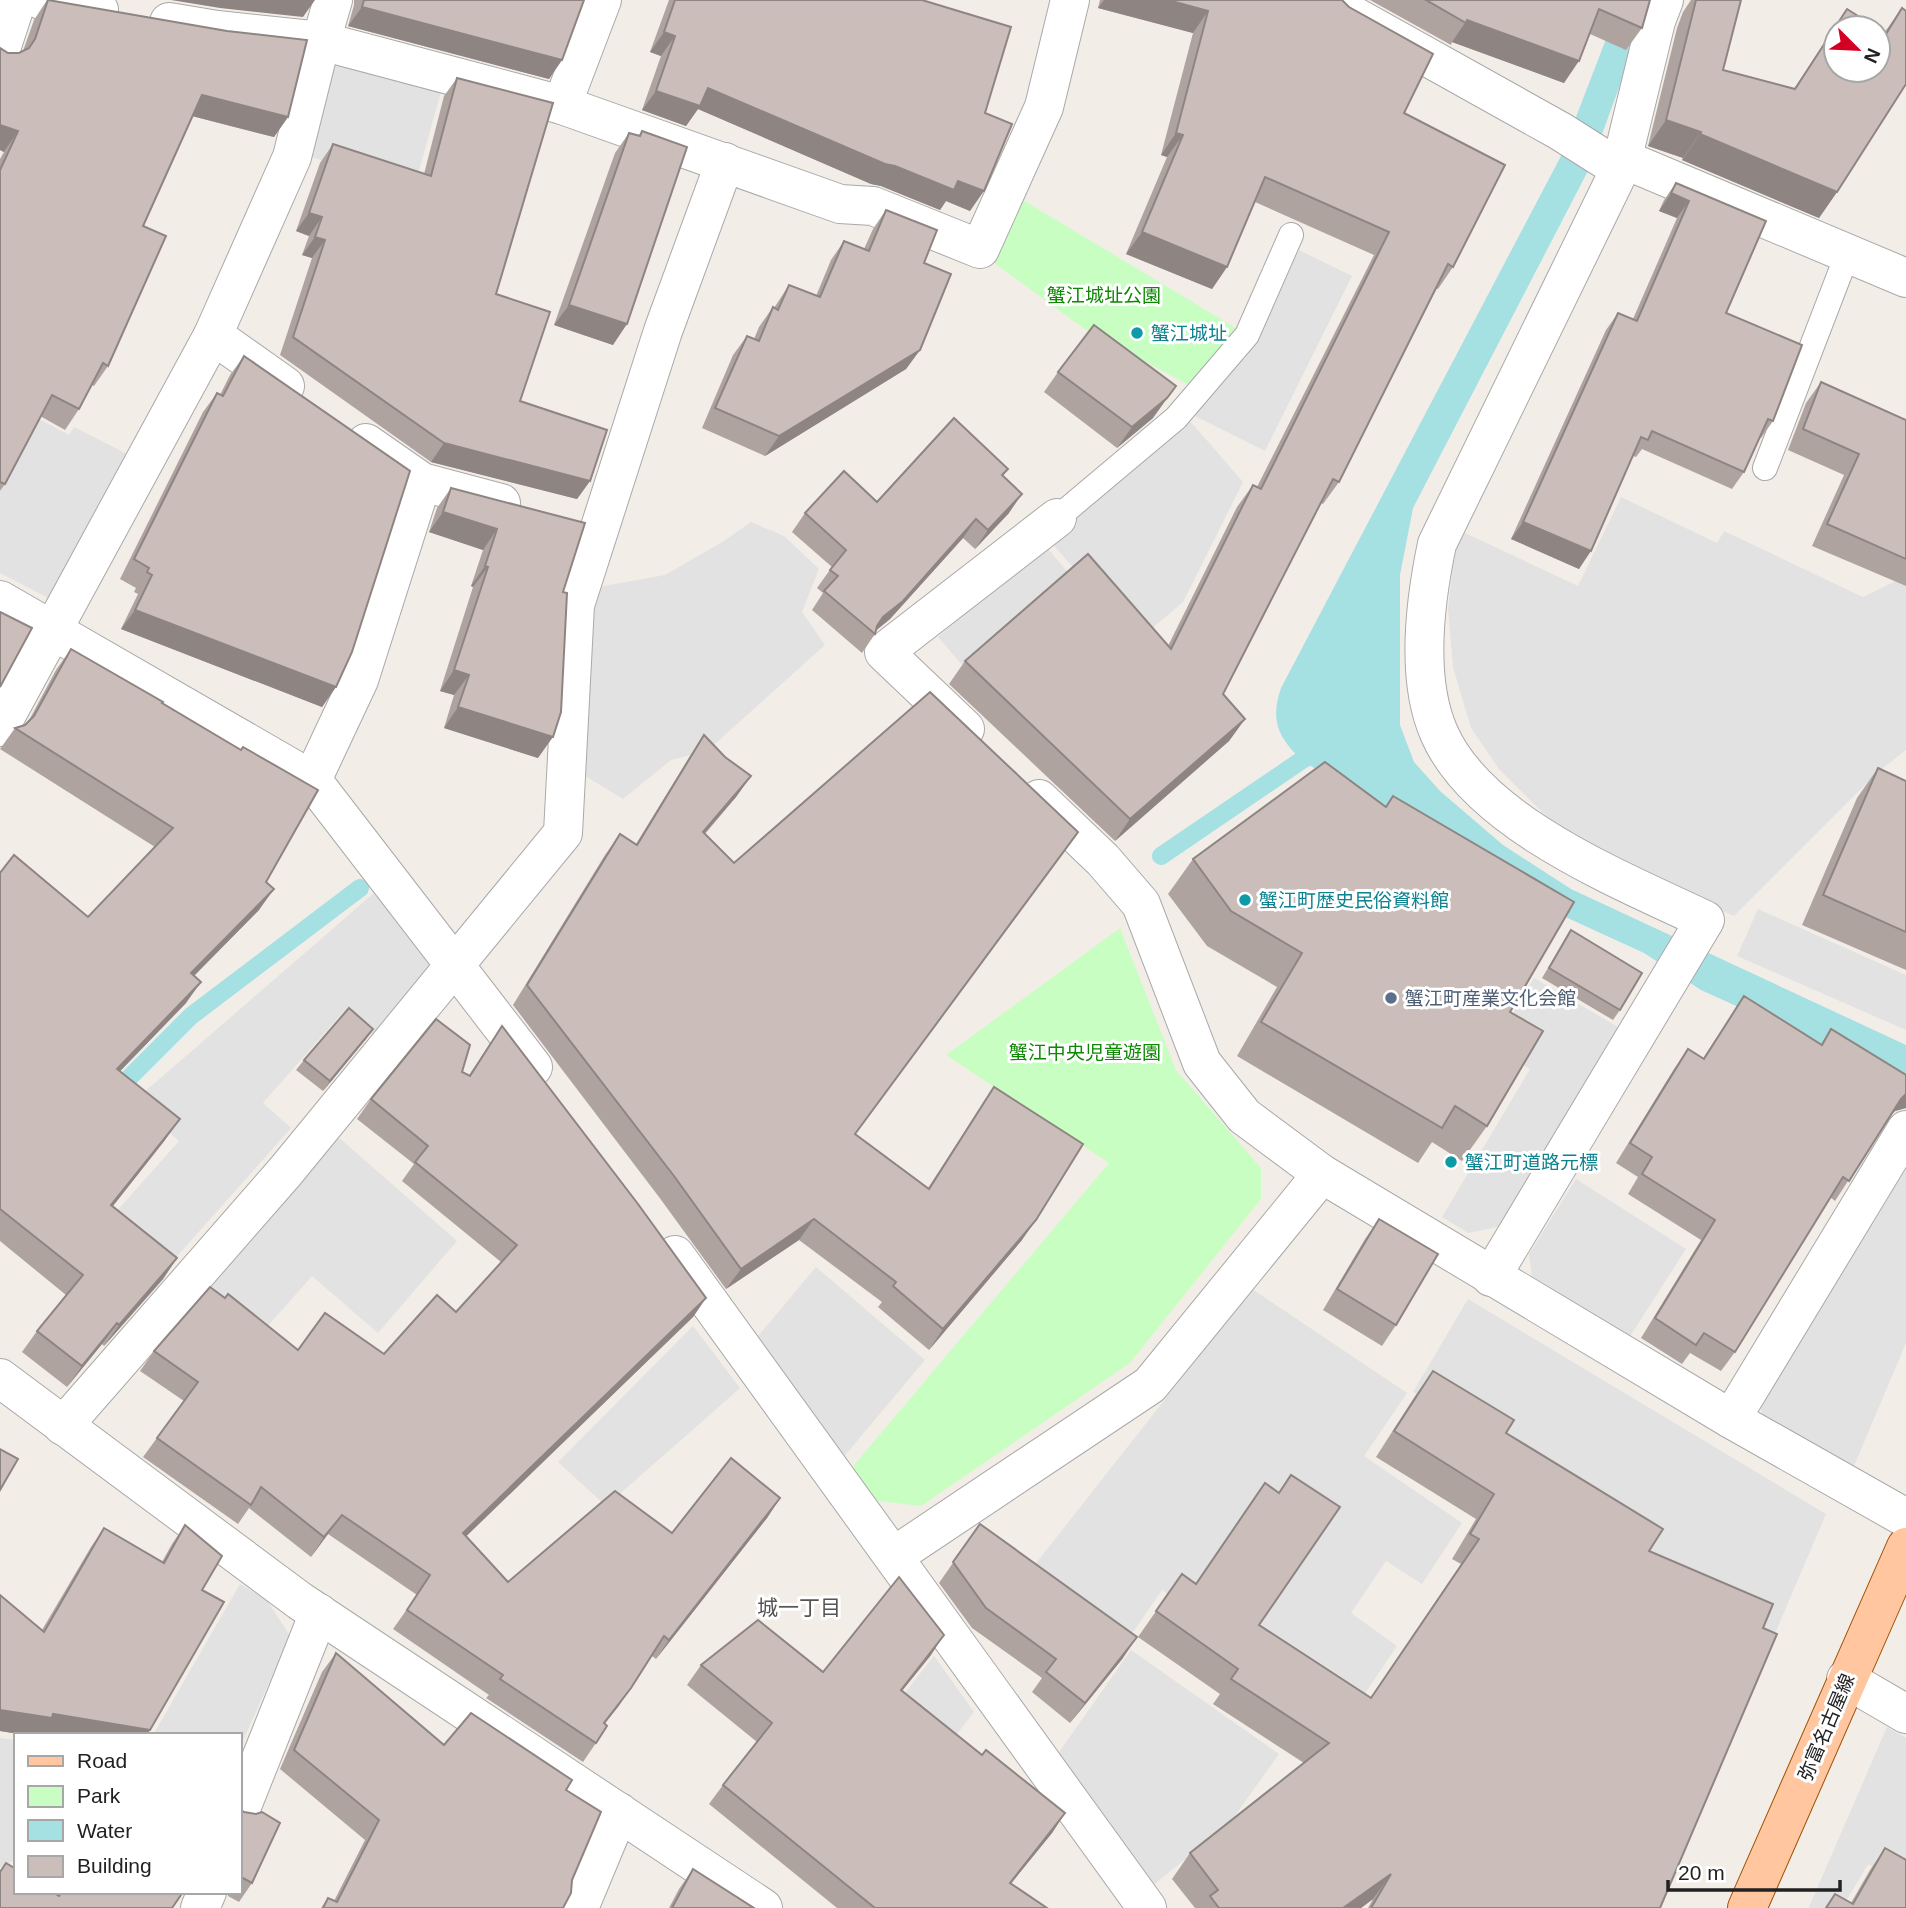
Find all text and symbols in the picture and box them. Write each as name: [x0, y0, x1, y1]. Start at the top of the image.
north arrow: [1822, 14, 1892, 84]
text: N: [1860, 45, 1884, 66]
park label: 蟹江城址公園: [1047, 285, 1161, 306]
place label: 蟹江城址: [1151, 323, 1227, 344]
marker: 蟹江城址: [1129, 325, 1145, 341]
place label: 蟹江町歴史民俗資料館: [1259, 890, 1449, 911]
marker: 蟹江町歴史民俗資料館: [1237, 892, 1253, 908]
place label: 蟹江町産業文化会館: [1405, 988, 1576, 1009]
marker: 蟹江町産業文化会館: [1383, 990, 1399, 1006]
park label: 蟹江中央児童遊園: [1009, 1042, 1161, 1063]
place label: 蟹江町道路元標: [1465, 1152, 1598, 1173]
marker: 蟹江町道路元標: [1443, 1154, 1459, 1170]
district label: 城一丁目: [757, 1596, 841, 1619]
street label: 弥富名古屋線: [1795, 1671, 1858, 1784]
legend: [14, 1733, 242, 1894]
text: Road: [77, 1749, 127, 1772]
text: Park: [77, 1784, 121, 1807]
text: Water: [77, 1819, 132, 1842]
scale bar: [1668, 1848, 1840, 1892]
text: Building: [77, 1854, 152, 1877]
text: 20 m: [1678, 1861, 1725, 1884]

